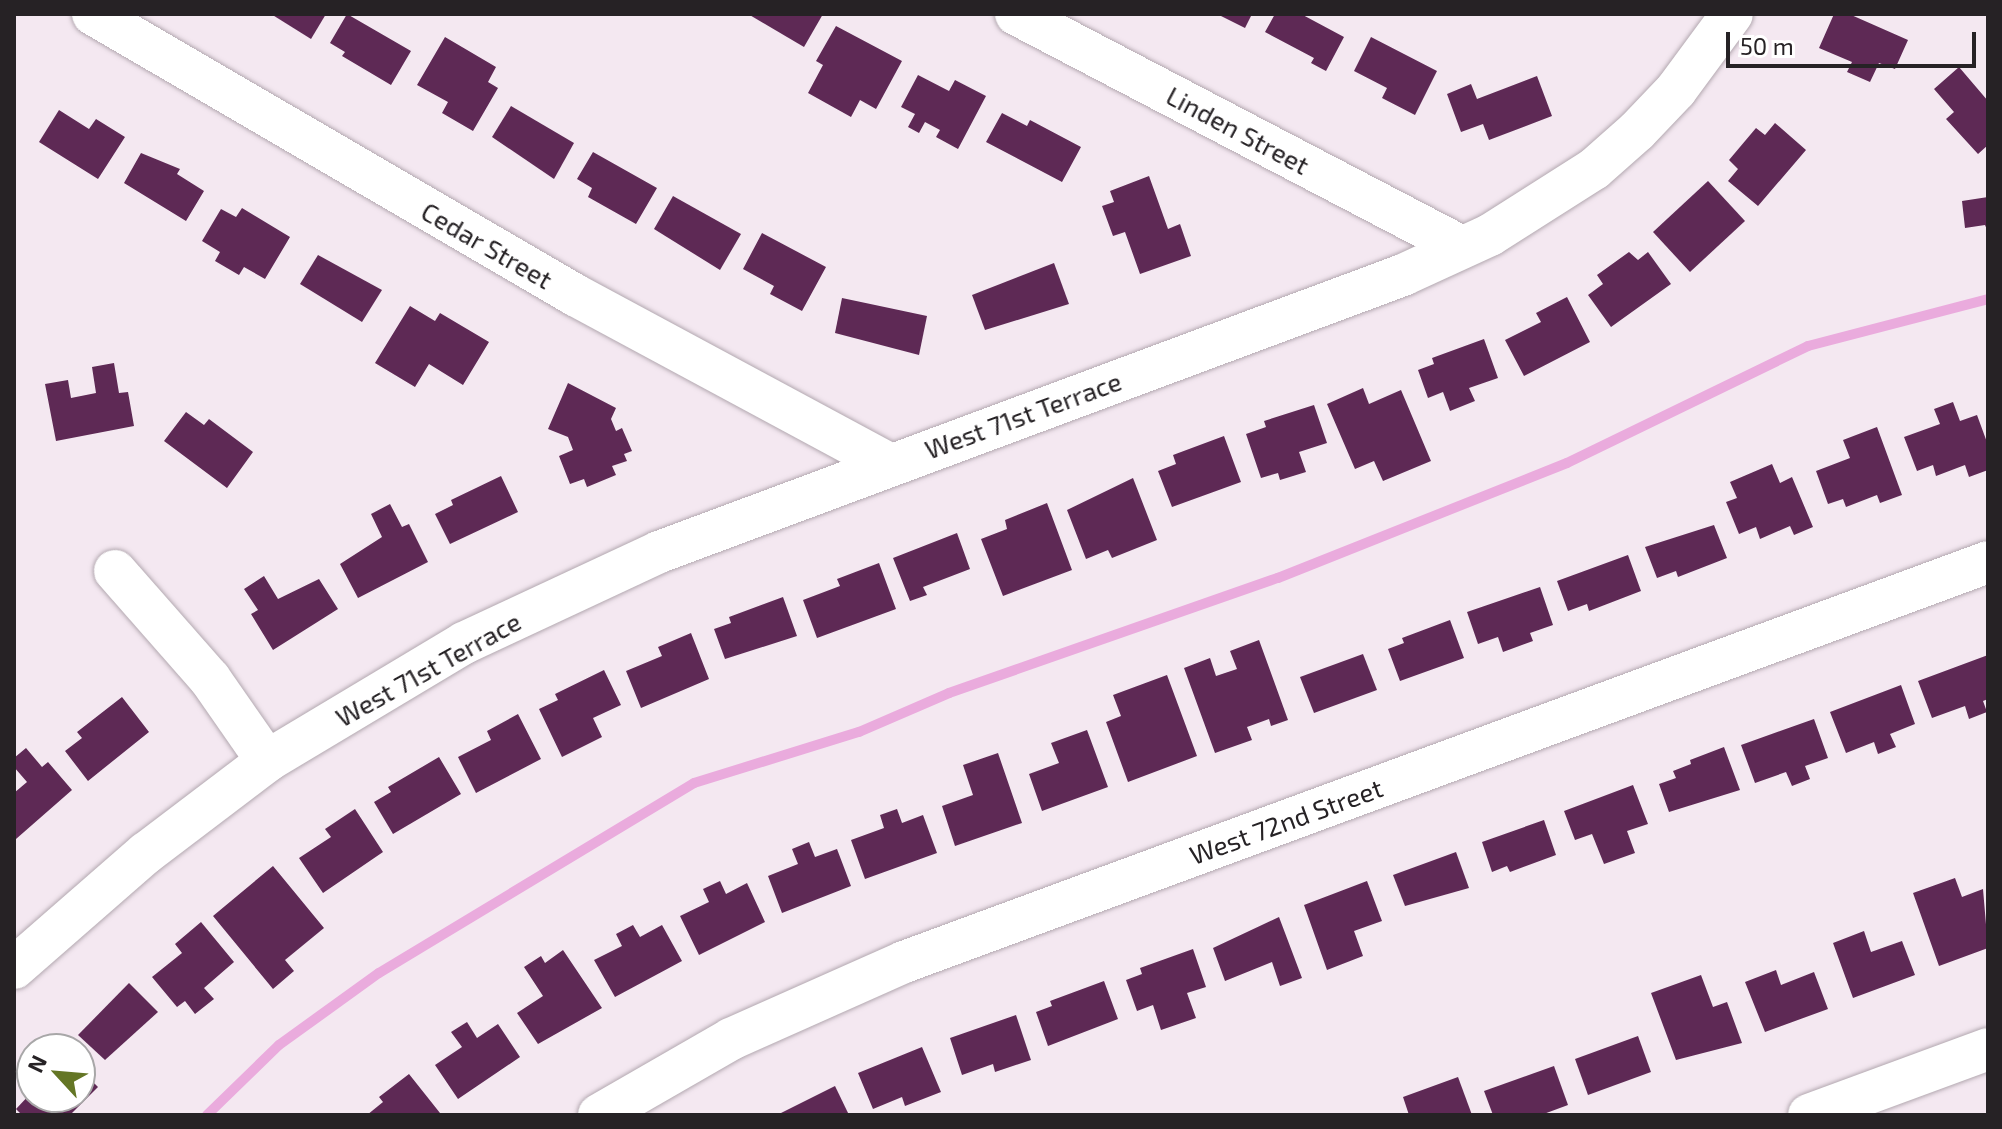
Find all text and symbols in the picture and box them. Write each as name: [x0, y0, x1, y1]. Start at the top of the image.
scale bar: [1730, 16, 1980, 66]
text: 50 m: [1740, 31, 1794, 60]
street label: Linden Street: [1161, 79, 1315, 181]
street label: Cedar Street: [416, 195, 558, 295]
street label: West 71st Terrace: [920, 365, 1126, 465]
street label: West 71st Terrace: [330, 605, 526, 733]
street label: West 72nd Street: [1185, 772, 1387, 870]
north arrow: [16, 1033, 96, 1113]
text: N: [21, 1051, 51, 1076]

